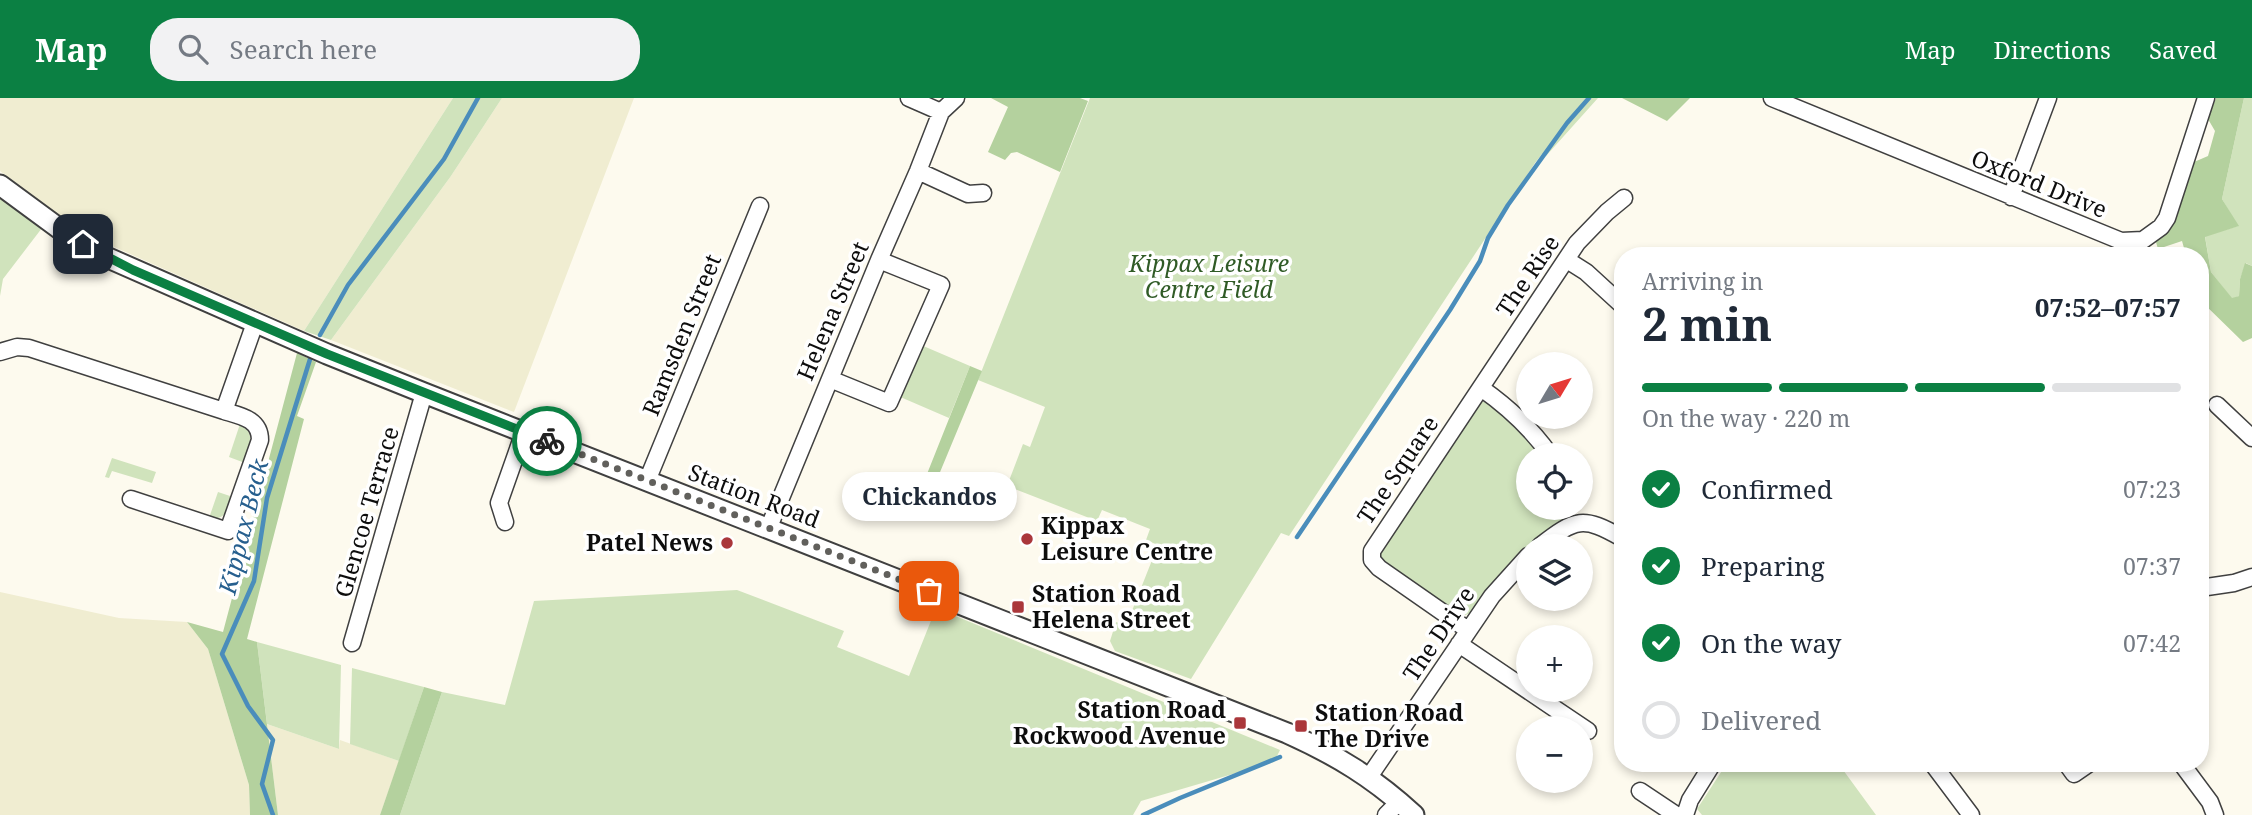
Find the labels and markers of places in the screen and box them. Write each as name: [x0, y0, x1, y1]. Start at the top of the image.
pin: [53, 214, 113, 274]
callout: Chickandos: [842, 472, 1016, 521]
place label: Kippax Leisure Centre: [1041, 509, 1213, 567]
place label: Patel News: [586, 526, 713, 558]
marker: Kippax Leisure Centre: [1019, 531, 1035, 547]
marker: Patel News: [719, 535, 735, 551]
pin: [899, 561, 959, 621]
place label: Station Road Helena Street: [1032, 577, 1191, 635]
marker: Station Road Helena Street: [1010, 599, 1026, 615]
place label: Station Road Rockwood Avenue: [1013, 693, 1226, 751]
place label: Station Road The Drive: [1315, 696, 1464, 754]
marker: Station Road Rockwood Avenue: [1232, 715, 1248, 731]
marker: Station Road The Drive: [1293, 718, 1309, 734]

